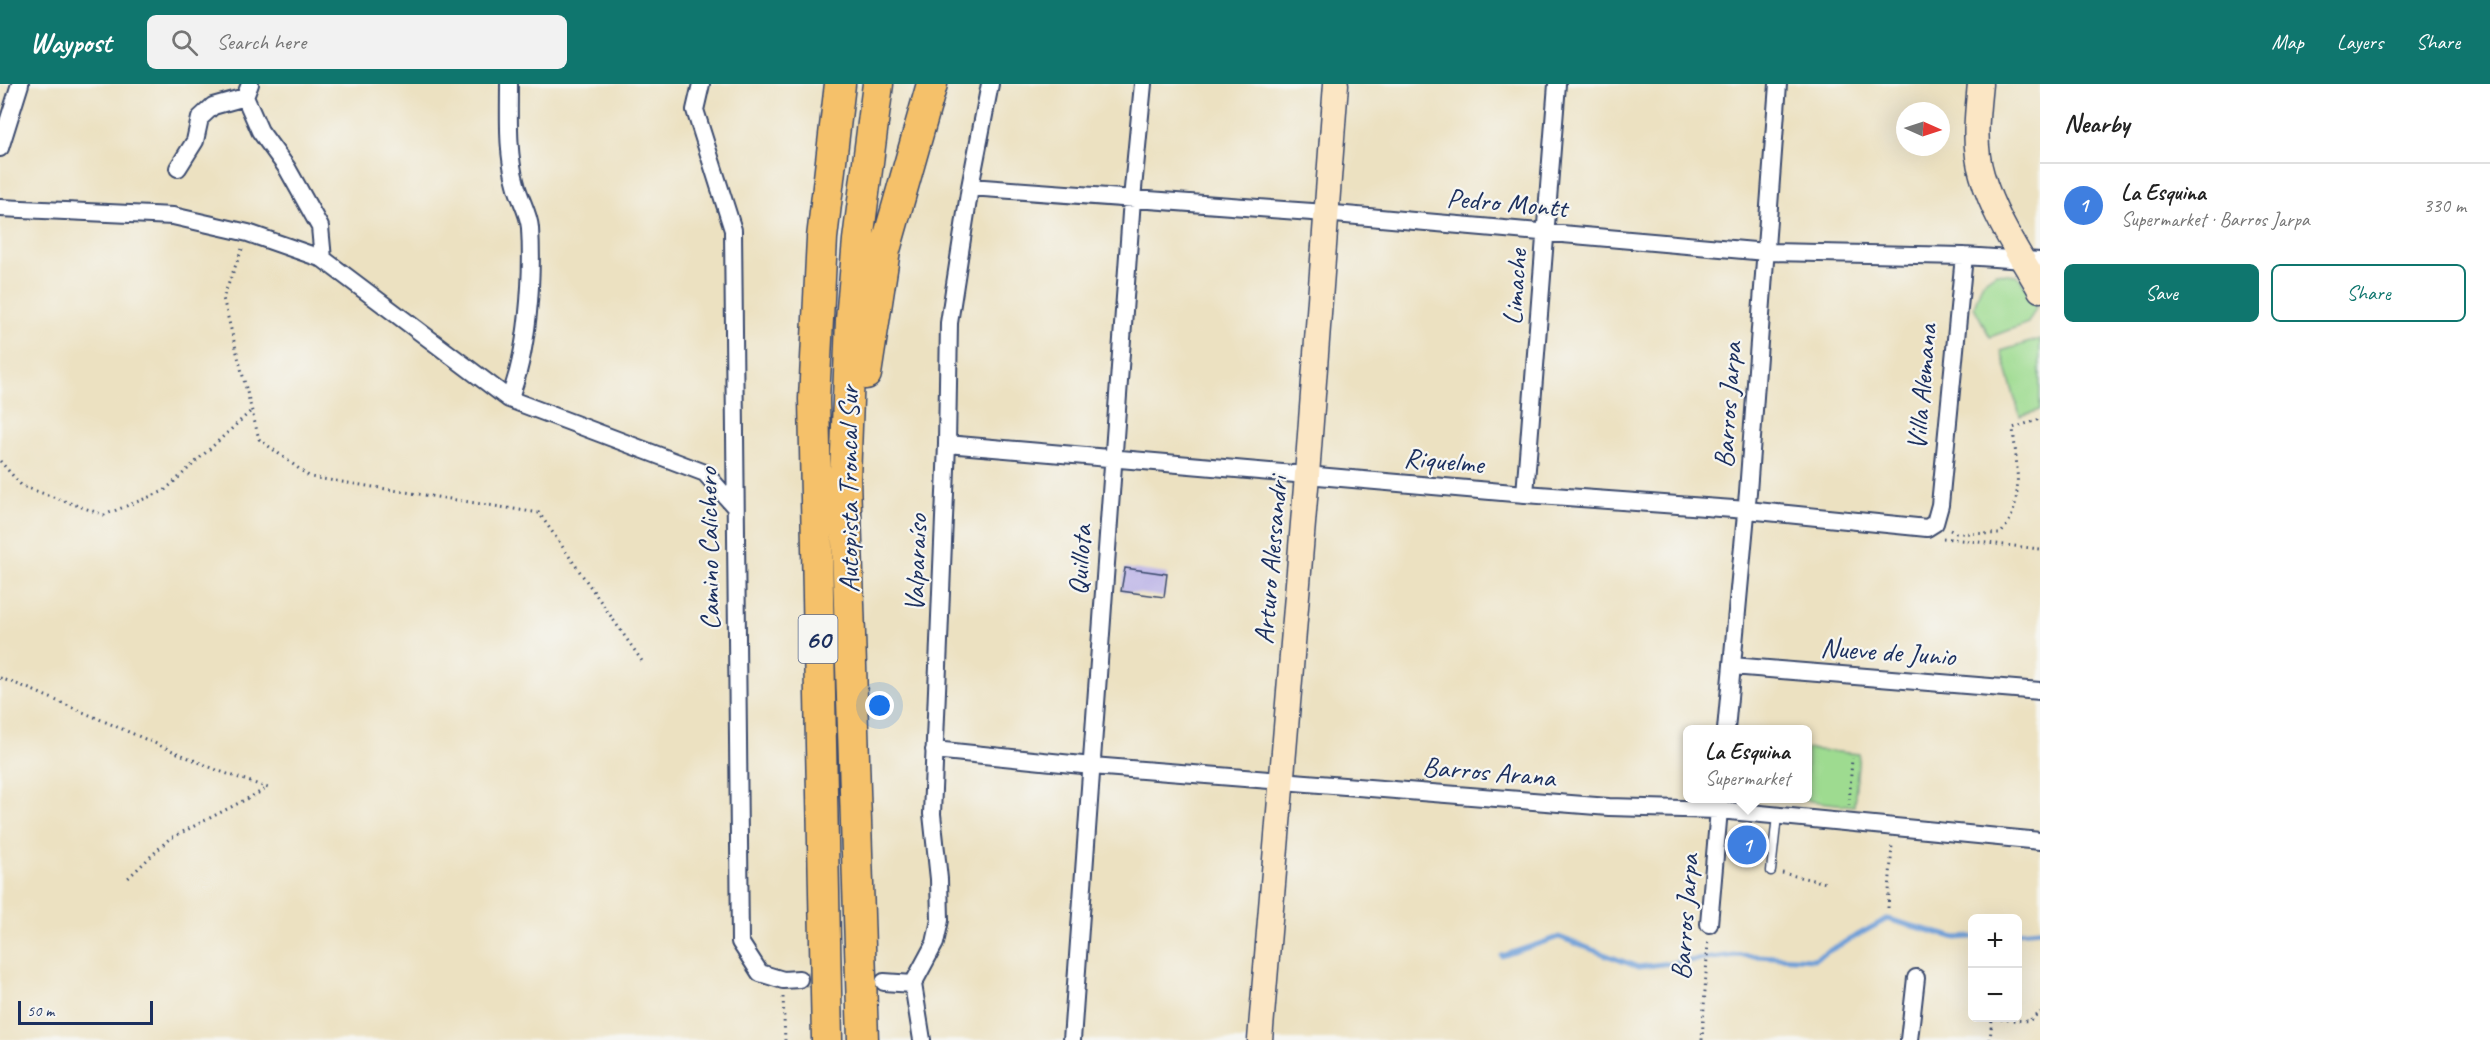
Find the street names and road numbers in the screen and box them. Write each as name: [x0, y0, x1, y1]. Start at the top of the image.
street label: Pedro Montt: [1445, 180, 1571, 225]
street label: Limache: [1494, 246, 1535, 326]
street label: Villa Alemana: [1899, 321, 1945, 451]
street label: Barros Jarpa: [1706, 339, 1749, 469]
street label: Autopista Troncal Sur: [831, 383, 866, 593]
street label: Riquelme: [1403, 440, 1487, 482]
street label: Camino Calichero: [690, 465, 727, 631]
street label: Arturo Alessandri: [1246, 471, 1296, 645]
street label: Valparaíso: [896, 512, 935, 612]
street label: Quillota: [1060, 522, 1100, 596]
road number: 60: [798, 615, 838, 663]
street label: Nueve de Junio: [1819, 629, 1959, 674]
street label: Barros Arana: [1421, 748, 1559, 795]
street label: Barros Jarpa: [1663, 851, 1706, 981]

